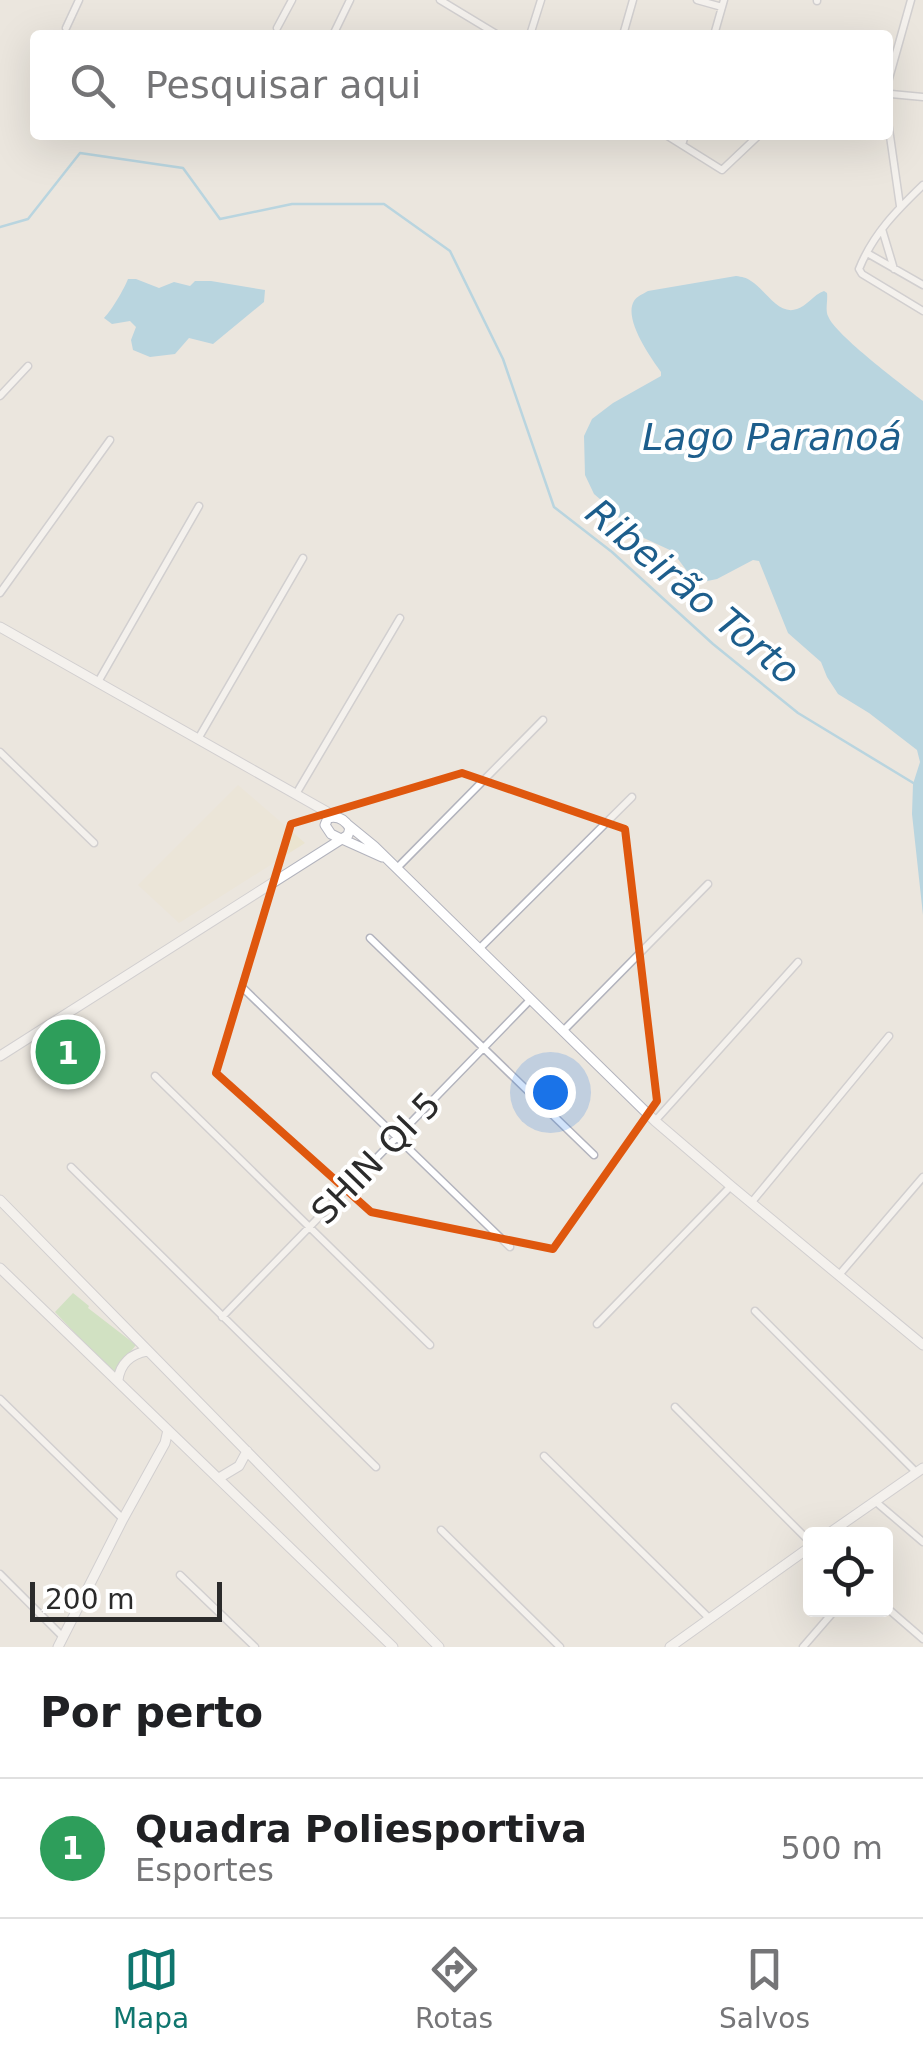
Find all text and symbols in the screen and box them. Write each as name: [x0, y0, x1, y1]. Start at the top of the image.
search box: [30, 30, 893, 140]
icon: search: [65, 58, 120, 113]
text: Pesquisar aqui: [145, 63, 421, 107]
water label: Lago Paranoá: [642, 415, 902, 459]
water label: Ribeirão Torto: [577, 490, 809, 694]
pin: 1: [36, 1014, 100, 1090]
your location: [525, 1067, 576, 1118]
street label: SHIN QI 5: [303, 1084, 449, 1232]
map controls: [803, 1527, 893, 1617]
button: locate: [803, 1527, 893, 1617]
scale bar: [30, 1577, 222, 1622]
text: 200 m: [45, 1583, 135, 1616]
text: Por perto: [40, 1688, 263, 1737]
text: Quadra Poliesportiva: [135, 1807, 587, 1851]
text: 1: [61, 1829, 84, 1867]
text: 500 m: [781, 1829, 883, 1867]
text: Esportes: [135, 1851, 274, 1889]
tab: Mapa: [113, 1942, 189, 2035]
tab: Rotas: [415, 1942, 493, 2035]
tab: Salvos: [719, 1942, 810, 2035]

